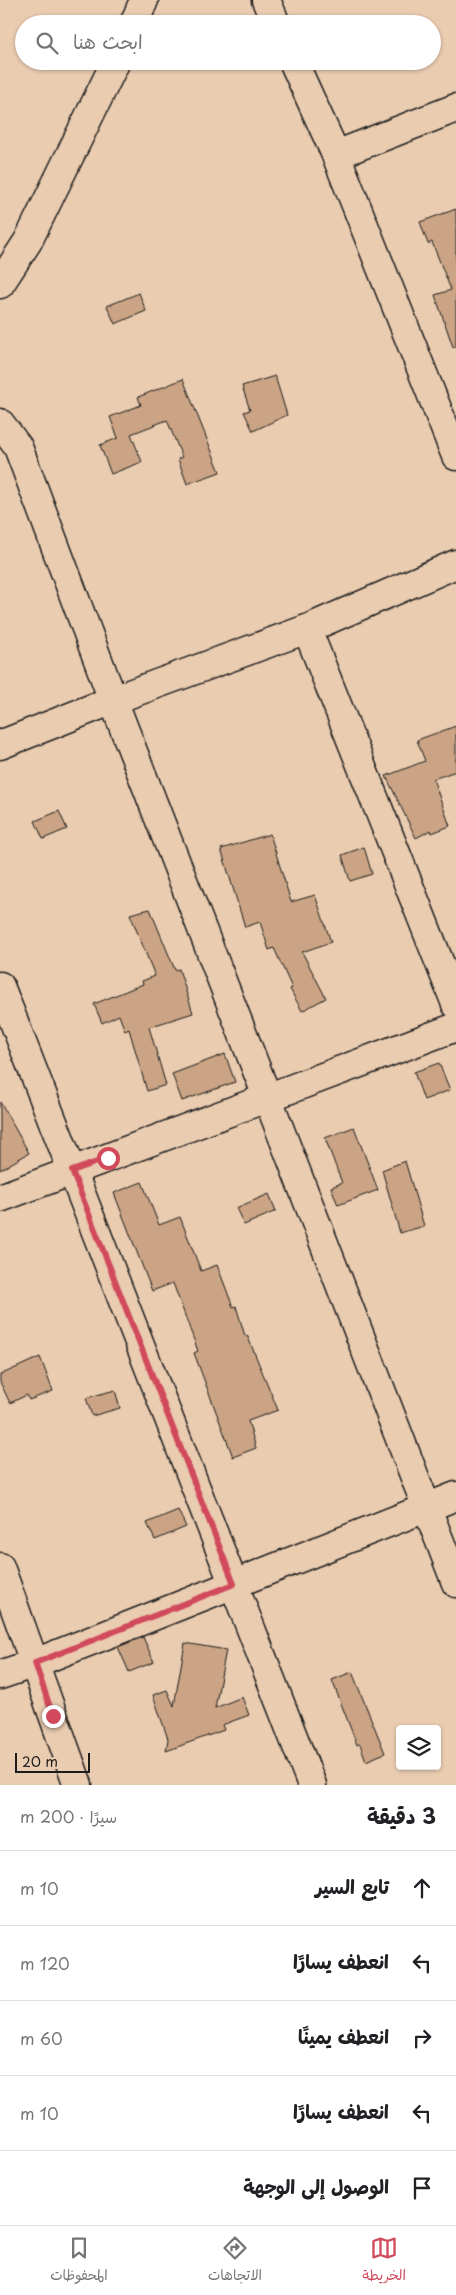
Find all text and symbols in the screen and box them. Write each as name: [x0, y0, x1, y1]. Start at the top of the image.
search box: [15, 15, 441, 70]
text: ابحث هنا: [73, 27, 143, 55]
icon: search: [33, 29, 61, 57]
route start: [97, 1147, 120, 1170]
route end: [42, 1705, 65, 1728]
map controls: [396, 1725, 441, 1770]
button: layers: [396, 1725, 441, 1770]
scale bar: [15, 1750, 90, 1773]
text: 20 m: [22, 1751, 58, 1772]
text: 3 دقيقة: [367, 1799, 436, 1831]
text: سيرًا · 200 m: [20, 1804, 117, 1828]
text: تابع السير: [315, 1872, 389, 1900]
icon: ahead: [408, 1874, 436, 1902]
text: 10 m: [20, 1876, 59, 1900]
text: انعطف يسارًا: [293, 1947, 389, 1975]
icon: left: [408, 1949, 436, 1977]
text: 120 m: [20, 1951, 70, 1975]
text: انعطف يمينًا: [298, 2022, 389, 2050]
icon: right: [408, 2024, 436, 2052]
text: 60 m: [20, 2026, 63, 2050]
text: انعطف يسارًا: [293, 2097, 389, 2125]
icon: left: [408, 2099, 436, 2127]
text: 10 m: [20, 2101, 59, 2125]
text: الوصول إلى الوجهة: [243, 2172, 389, 2200]
icon: arrive: [408, 2174, 436, 2202]
tab: المحفوظات: [50, 2234, 108, 2288]
tab: الاتجاهات: [208, 2234, 262, 2288]
tab: الخريطة: [362, 2234, 406, 2288]

